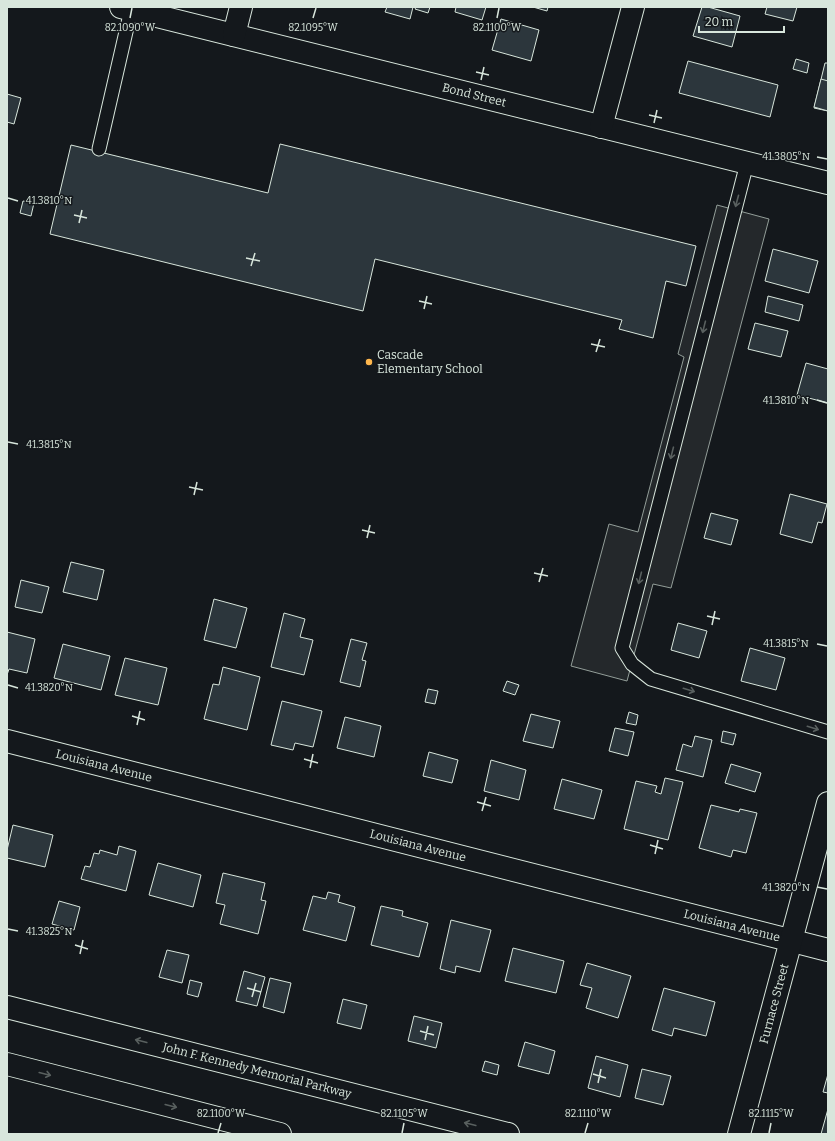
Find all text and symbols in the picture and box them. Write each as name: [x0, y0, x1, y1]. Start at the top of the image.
scale bar: [699, 8, 784, 34]
text: 20 m: [705, 15, 734, 29]
text: 82.1090°W: [105, 22, 156, 34]
text: 82.1095°W: [288, 22, 338, 34]
text: 82.1100°W: [473, 22, 522, 34]
street label: Bond Street: [441, 80, 508, 110]
text: 41.3805°N: [762, 151, 810, 163]
one-way arrow: [733, 194, 740, 207]
text: 41.3810°N: [26, 195, 72, 207]
one-way arrow: [700, 320, 708, 333]
place label: Cascade Elementary School: [377, 348, 483, 376]
marker: Cascade Elementary School: [364, 357, 374, 367]
text: 41.3810°N: [763, 395, 809, 407]
text: 41.3815°N: [26, 439, 72, 451]
one-way arrow: [668, 446, 675, 459]
one-way arrow: [636, 572, 643, 585]
text: 41.3815°N: [763, 638, 809, 650]
text: 41.3820°N: [25, 682, 73, 694]
one-way arrow: [682, 687, 695, 694]
one-way arrow: [807, 725, 820, 732]
street label: Louisiana Avenue: [54, 747, 154, 785]
street label: Louisiana Avenue: [368, 827, 468, 865]
text: 41.3820°N: [762, 882, 810, 894]
street label: Louisiana Avenue: [682, 907, 782, 945]
text: 41.3825°N: [26, 926, 72, 938]
street label: Furnace Street: [757, 961, 792, 1045]
one-way arrow: [134, 1037, 147, 1044]
street label: John F. Kennedy Memorial Parkway: [160, 1039, 354, 1101]
one-way arrow: [38, 1071, 51, 1078]
one-way arrow: [164, 1103, 177, 1110]
text: 82.1100°W: [197, 1108, 246, 1120]
text: 82.1105°W: [380, 1108, 429, 1120]
text: 82.1110°W: [565, 1108, 612, 1120]
text: 82.1115°W: [748, 1108, 794, 1120]
one-way arrow: [464, 1120, 477, 1128]

